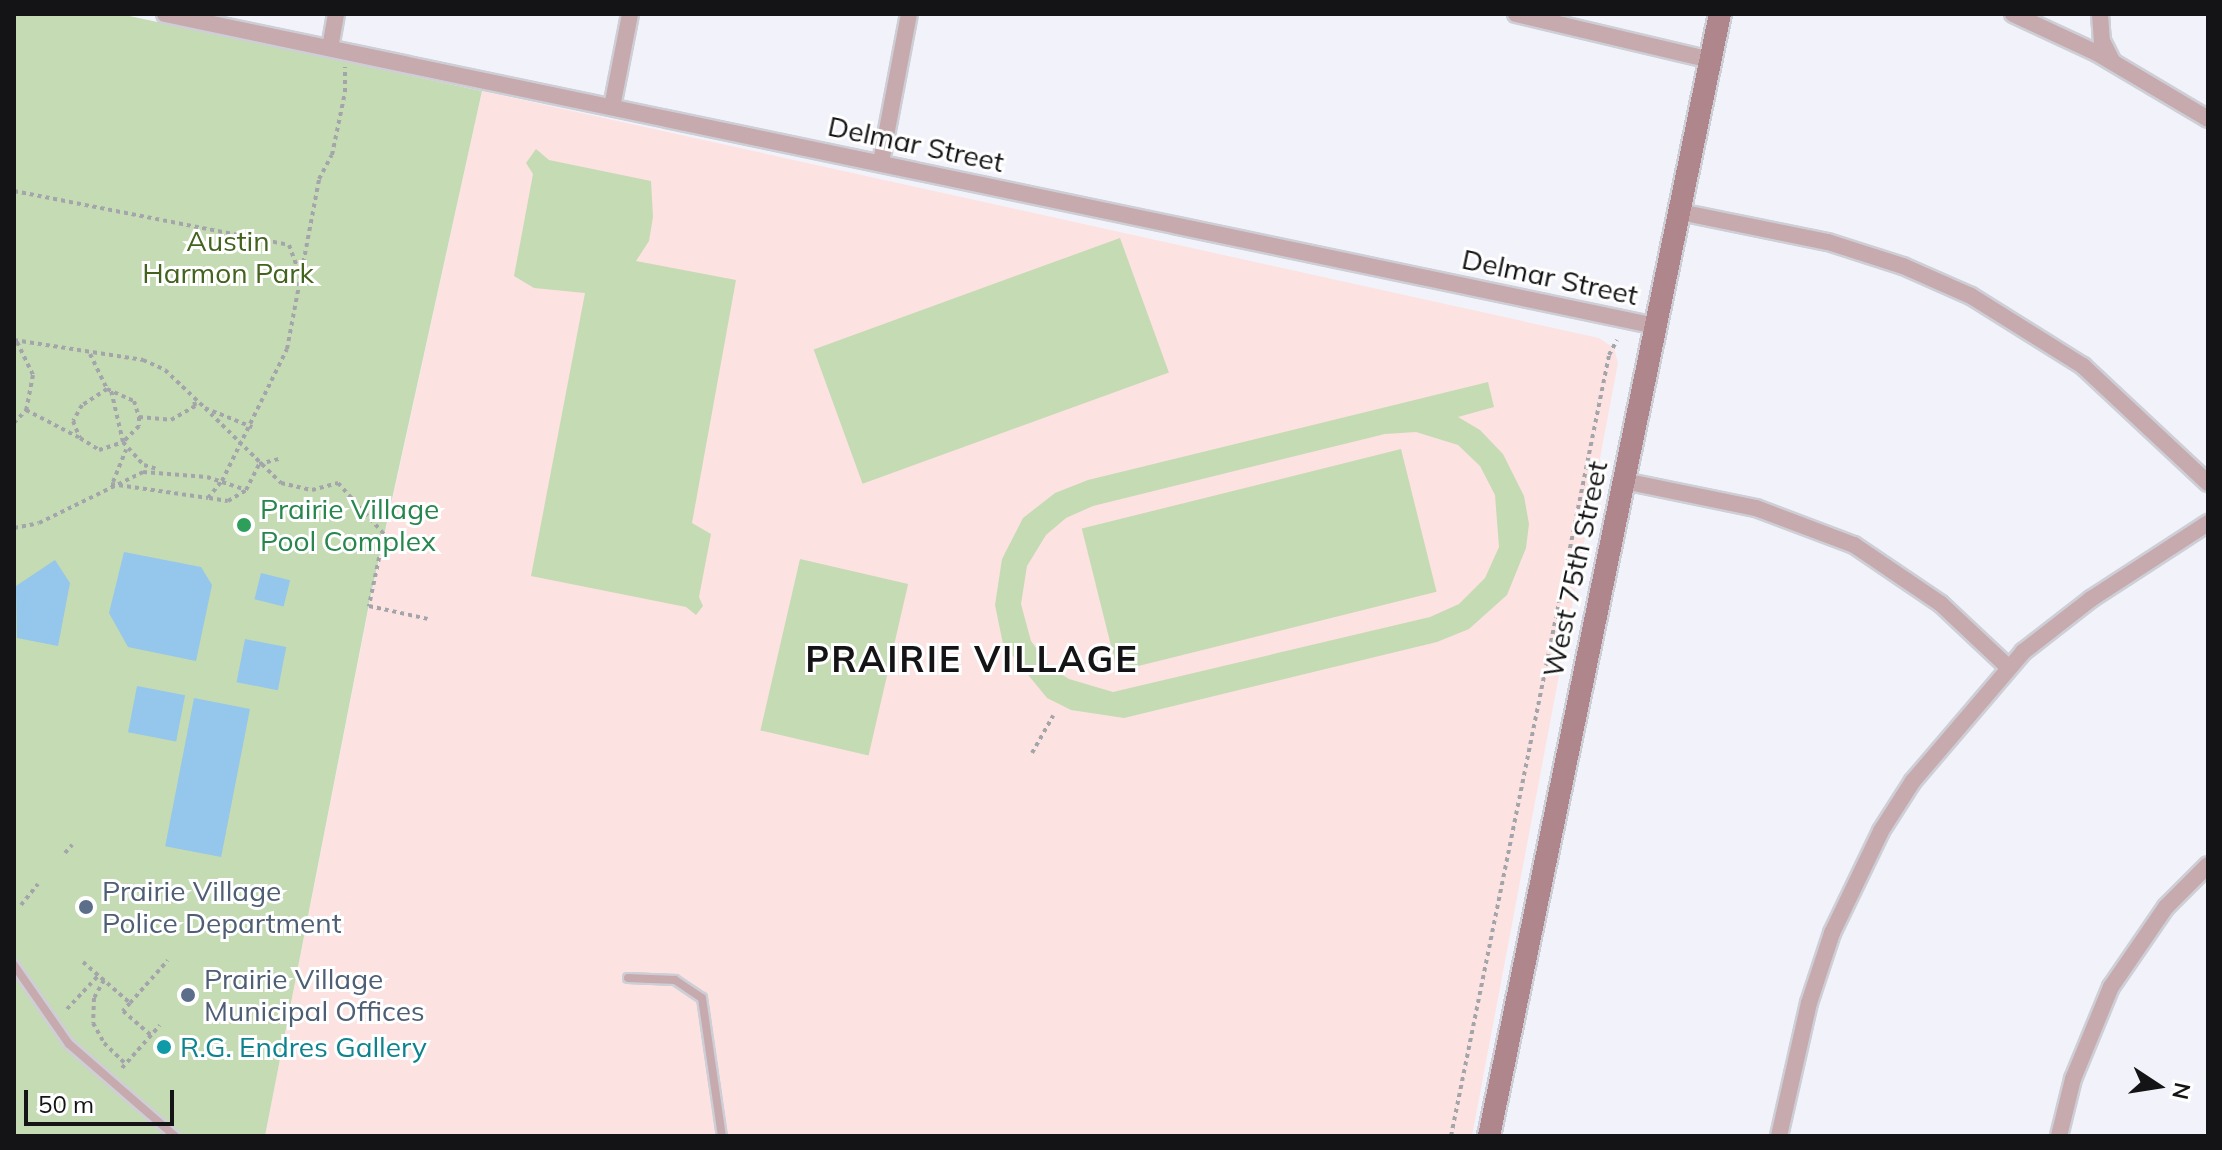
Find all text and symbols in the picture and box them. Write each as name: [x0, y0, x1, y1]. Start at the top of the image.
street label: Delmar Street: [825, 109, 1007, 179]
park label: Austin Harmon Park: [142, 224, 314, 290]
street label: Delmar Street: [1459, 242, 1641, 312]
street label: West 75th Street: [1536, 458, 1614, 680]
place label: Prairie Village Pool Complex: [260, 492, 439, 558]
marker: Prairie Village Pool Complex: [235, 516, 253, 534]
district label: PRAIRIE VILLAGE: [805, 637, 1139, 681]
place label: Prairie Village Police Department: [102, 874, 342, 940]
marker: Prairie Village Police Department: [77, 898, 95, 916]
place label: Prairie Village Municipal Offices: [204, 962, 425, 1028]
marker: Prairie Village Municipal Offices: [179, 986, 197, 1004]
place label: R.G. Endres Gallery: [180, 1030, 427, 1064]
marker: R.G. Endres Gallery: [155, 1038, 173, 1056]
north arrow: [2118, 1046, 2198, 1126]
scale bar: [28, 1074, 178, 1124]
text: N: [2166, 1080, 2197, 1102]
text: 50 m: [38, 1089, 94, 1119]

